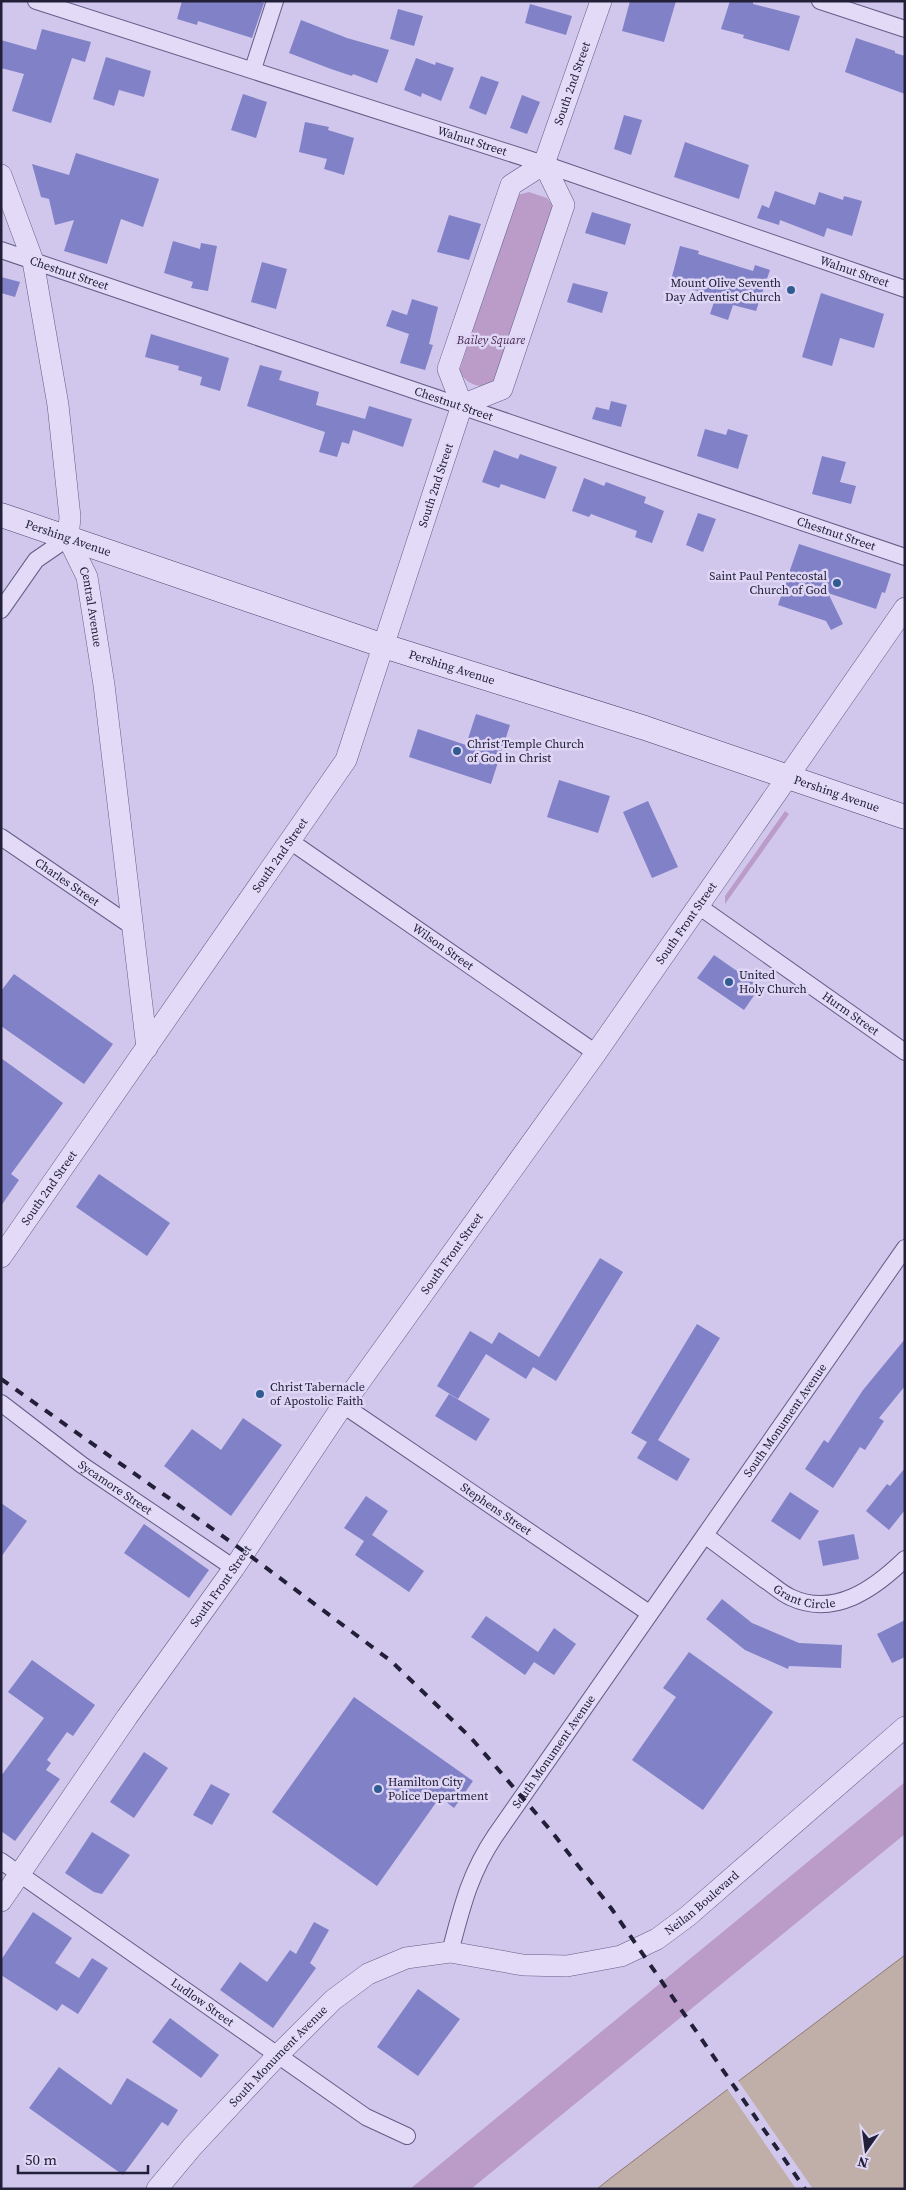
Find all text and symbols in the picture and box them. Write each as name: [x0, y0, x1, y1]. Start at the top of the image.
street label: South 2nd Street: [550, 39, 594, 127]
street label: Walnut Street: [435, 122, 509, 160]
street label: Chestnut Street: [28, 252, 111, 294]
street label: Walnut Street: [818, 252, 891, 291]
place label: Mount Olive Seventh Day Adventist Church: [665, 275, 781, 305]
marker: Mount Olive Seventh Day Adventist Church: [785, 284, 797, 296]
park label: Bailey Square: [456, 332, 525, 348]
street label: Chestnut Street: [412, 383, 495, 425]
street label: South 2nd Street: [415, 441, 457, 529]
street label: Chestnut Street: [795, 513, 878, 554]
street label: Pershing Avenue: [23, 516, 113, 560]
street label: Central Avenue: [75, 564, 106, 648]
place label: Saint Paul Pentecostal Church of God: [709, 568, 827, 598]
marker: Saint Paul Pentecostal Church of God: [831, 577, 843, 589]
street label: Pershing Avenue: [407, 646, 497, 688]
place label: Christ Temple Church of God in Christ: [467, 736, 584, 766]
marker: Christ Temple Church of God in Christ: [451, 745, 463, 757]
street label: Pershing Avenue: [792, 772, 882, 816]
street label: South 2nd Street: [248, 815, 311, 896]
street label: Charles Street: [32, 854, 102, 910]
street label: South Front Street: [652, 879, 720, 968]
street label: Wilson Street: [409, 920, 477, 974]
place label: United Holy Church: [739, 967, 807, 997]
marker: United Holy Church: [723, 976, 735, 988]
street label: Hurm Street: [819, 988, 882, 1039]
street label: South 2nd Street: [17, 1147, 80, 1229]
street label: South Front Street: [417, 1210, 487, 1298]
street label: South Monument Avenue: [740, 1360, 830, 1480]
place label: Christ Tabernacle of Apostolic Faith: [270, 1379, 365, 1409]
marker: Christ Tabernacle of Apostolic Faith: [254, 1388, 266, 1400]
street label: Sycamore Street: [75, 1457, 155, 1518]
street label: Stephens Street: [457, 1479, 535, 1539]
street label: South Front Street: [186, 1542, 255, 1630]
street label: Grant Circle: [770, 1581, 837, 1612]
street label: South Monument Avenue: [509, 1692, 599, 1812]
place label: Hamilton City Police Department: [388, 1774, 488, 1804]
marker: Hamilton City Police Department: [372, 1783, 384, 1795]
street label: Neilan Boulevard: [661, 1867, 742, 1939]
street label: Ludlow Street: [168, 1975, 237, 2030]
street label: South Monument Avenue: [226, 2002, 331, 2110]
north arrow: [841, 2125, 891, 2175]
scale bar: [18, 2142, 148, 2174]
text: 50 m: [25, 2149, 57, 2170]
text: N: [855, 2152, 870, 2174]

